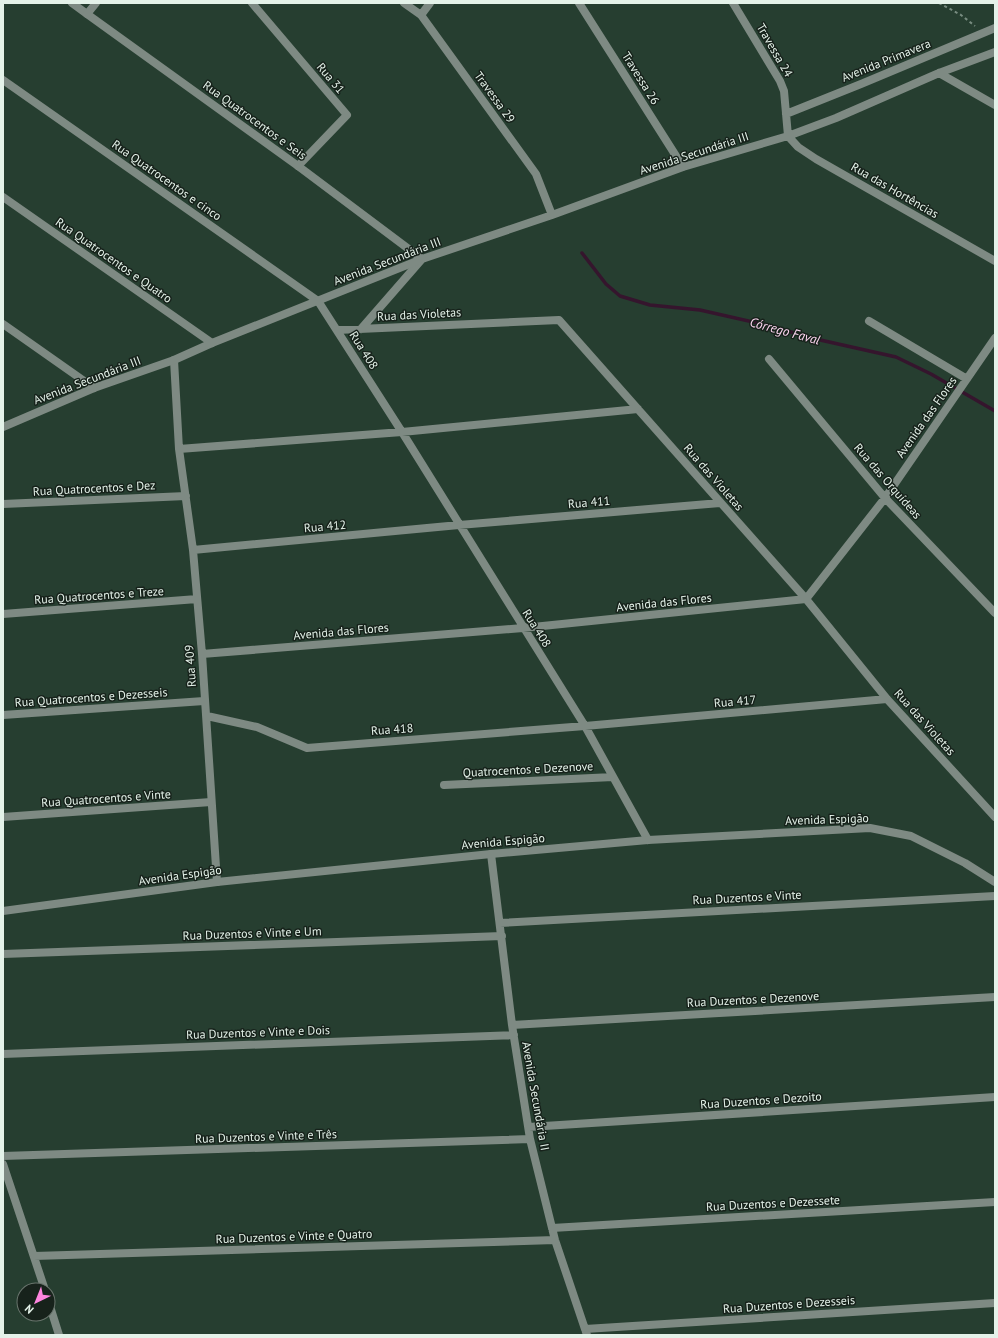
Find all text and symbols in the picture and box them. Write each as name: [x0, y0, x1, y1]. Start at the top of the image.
street label: Travessa 24: [754, 20, 797, 80]
street label: Avenida Primavera: [839, 35, 933, 85]
street label: Travessa 26: [619, 49, 663, 107]
street label: Rua 31: [314, 59, 348, 97]
street label: Travessa 29: [471, 69, 519, 125]
street label: Rua Quatrocentos e Seis: [200, 77, 310, 163]
street label: Avenida Secundária III: [638, 128, 750, 178]
street label: Rua Quatrocentos e cinco: [109, 136, 225, 224]
street label: Rua das Hortências: [849, 159, 941, 221]
street label: Rua Quatrocentos e Quatro: [53, 214, 175, 306]
street label: Avenida Secundária III: [331, 234, 443, 288]
street label: Rua das Violetas: [377, 304, 461, 324]
water label: Córrego Faval: [748, 313, 823, 349]
street label: Rua 408: [346, 328, 382, 372]
street label: Avenida Secundária III: [31, 353, 143, 407]
street label: Avenida das Flores: [892, 373, 960, 461]
street label: Rua das Violetas: [681, 440, 747, 514]
street label: Rua das Orquídeas: [851, 440, 925, 522]
street label: Rua Quatrocentos e Dez: [32, 477, 156, 499]
street label: Rua 411: [567, 493, 611, 511]
street label: Rua 412: [303, 517, 347, 535]
street label: Rua Quatrocentos e Treze: [34, 583, 164, 607]
street label: Avenida das Flores: [616, 590, 712, 614]
street label: Rua 408: [519, 606, 555, 650]
street label: Avenida das Flores: [293, 619, 389, 643]
street label: Rua 409: [181, 644, 199, 688]
street label: Rua Quatrocentos e Dezesseis: [14, 684, 168, 710]
street label: Rua das Violetas: [891, 686, 959, 758]
street label: Rua 417: [713, 692, 757, 710]
street label: Rua 418: [370, 720, 414, 738]
street label: Quatrocentos e Dezenove: [462, 758, 594, 780]
street label: Rua Quatrocentos e Vinte: [41, 786, 171, 810]
street label: Avenida Espigão: [785, 810, 869, 828]
street label: Avenida Espigão: [461, 830, 545, 852]
street label: Avenida Espigão: [137, 862, 223, 888]
street label: Rua Duzentos e Vinte: [692, 887, 802, 907]
street label: Rua Duzentos e Vinte e Um: [182, 923, 322, 943]
street label: Rua Duzentos e Dezenove: [686, 988, 820, 1010]
street label: Rua Duzentos e Vinte e Dois: [186, 1022, 330, 1042]
street label: Avenida Secundária II: [519, 1040, 553, 1152]
street label: Rua Duzentos e Dezoito: [700, 1088, 822, 1112]
street label: Rua Duzentos e Vinte e Três: [195, 1126, 337, 1146]
street label: Rua Duzentos e Dezessete: [706, 1192, 840, 1214]
street label: Rua Duzentos e Vinte e Quatro: [215, 1226, 373, 1246]
north arrow: [16, 1282, 56, 1322]
street label: Rua Duzentos e Dezesseis: [723, 1292, 855, 1316]
text: N: [22, 1302, 37, 1317]

